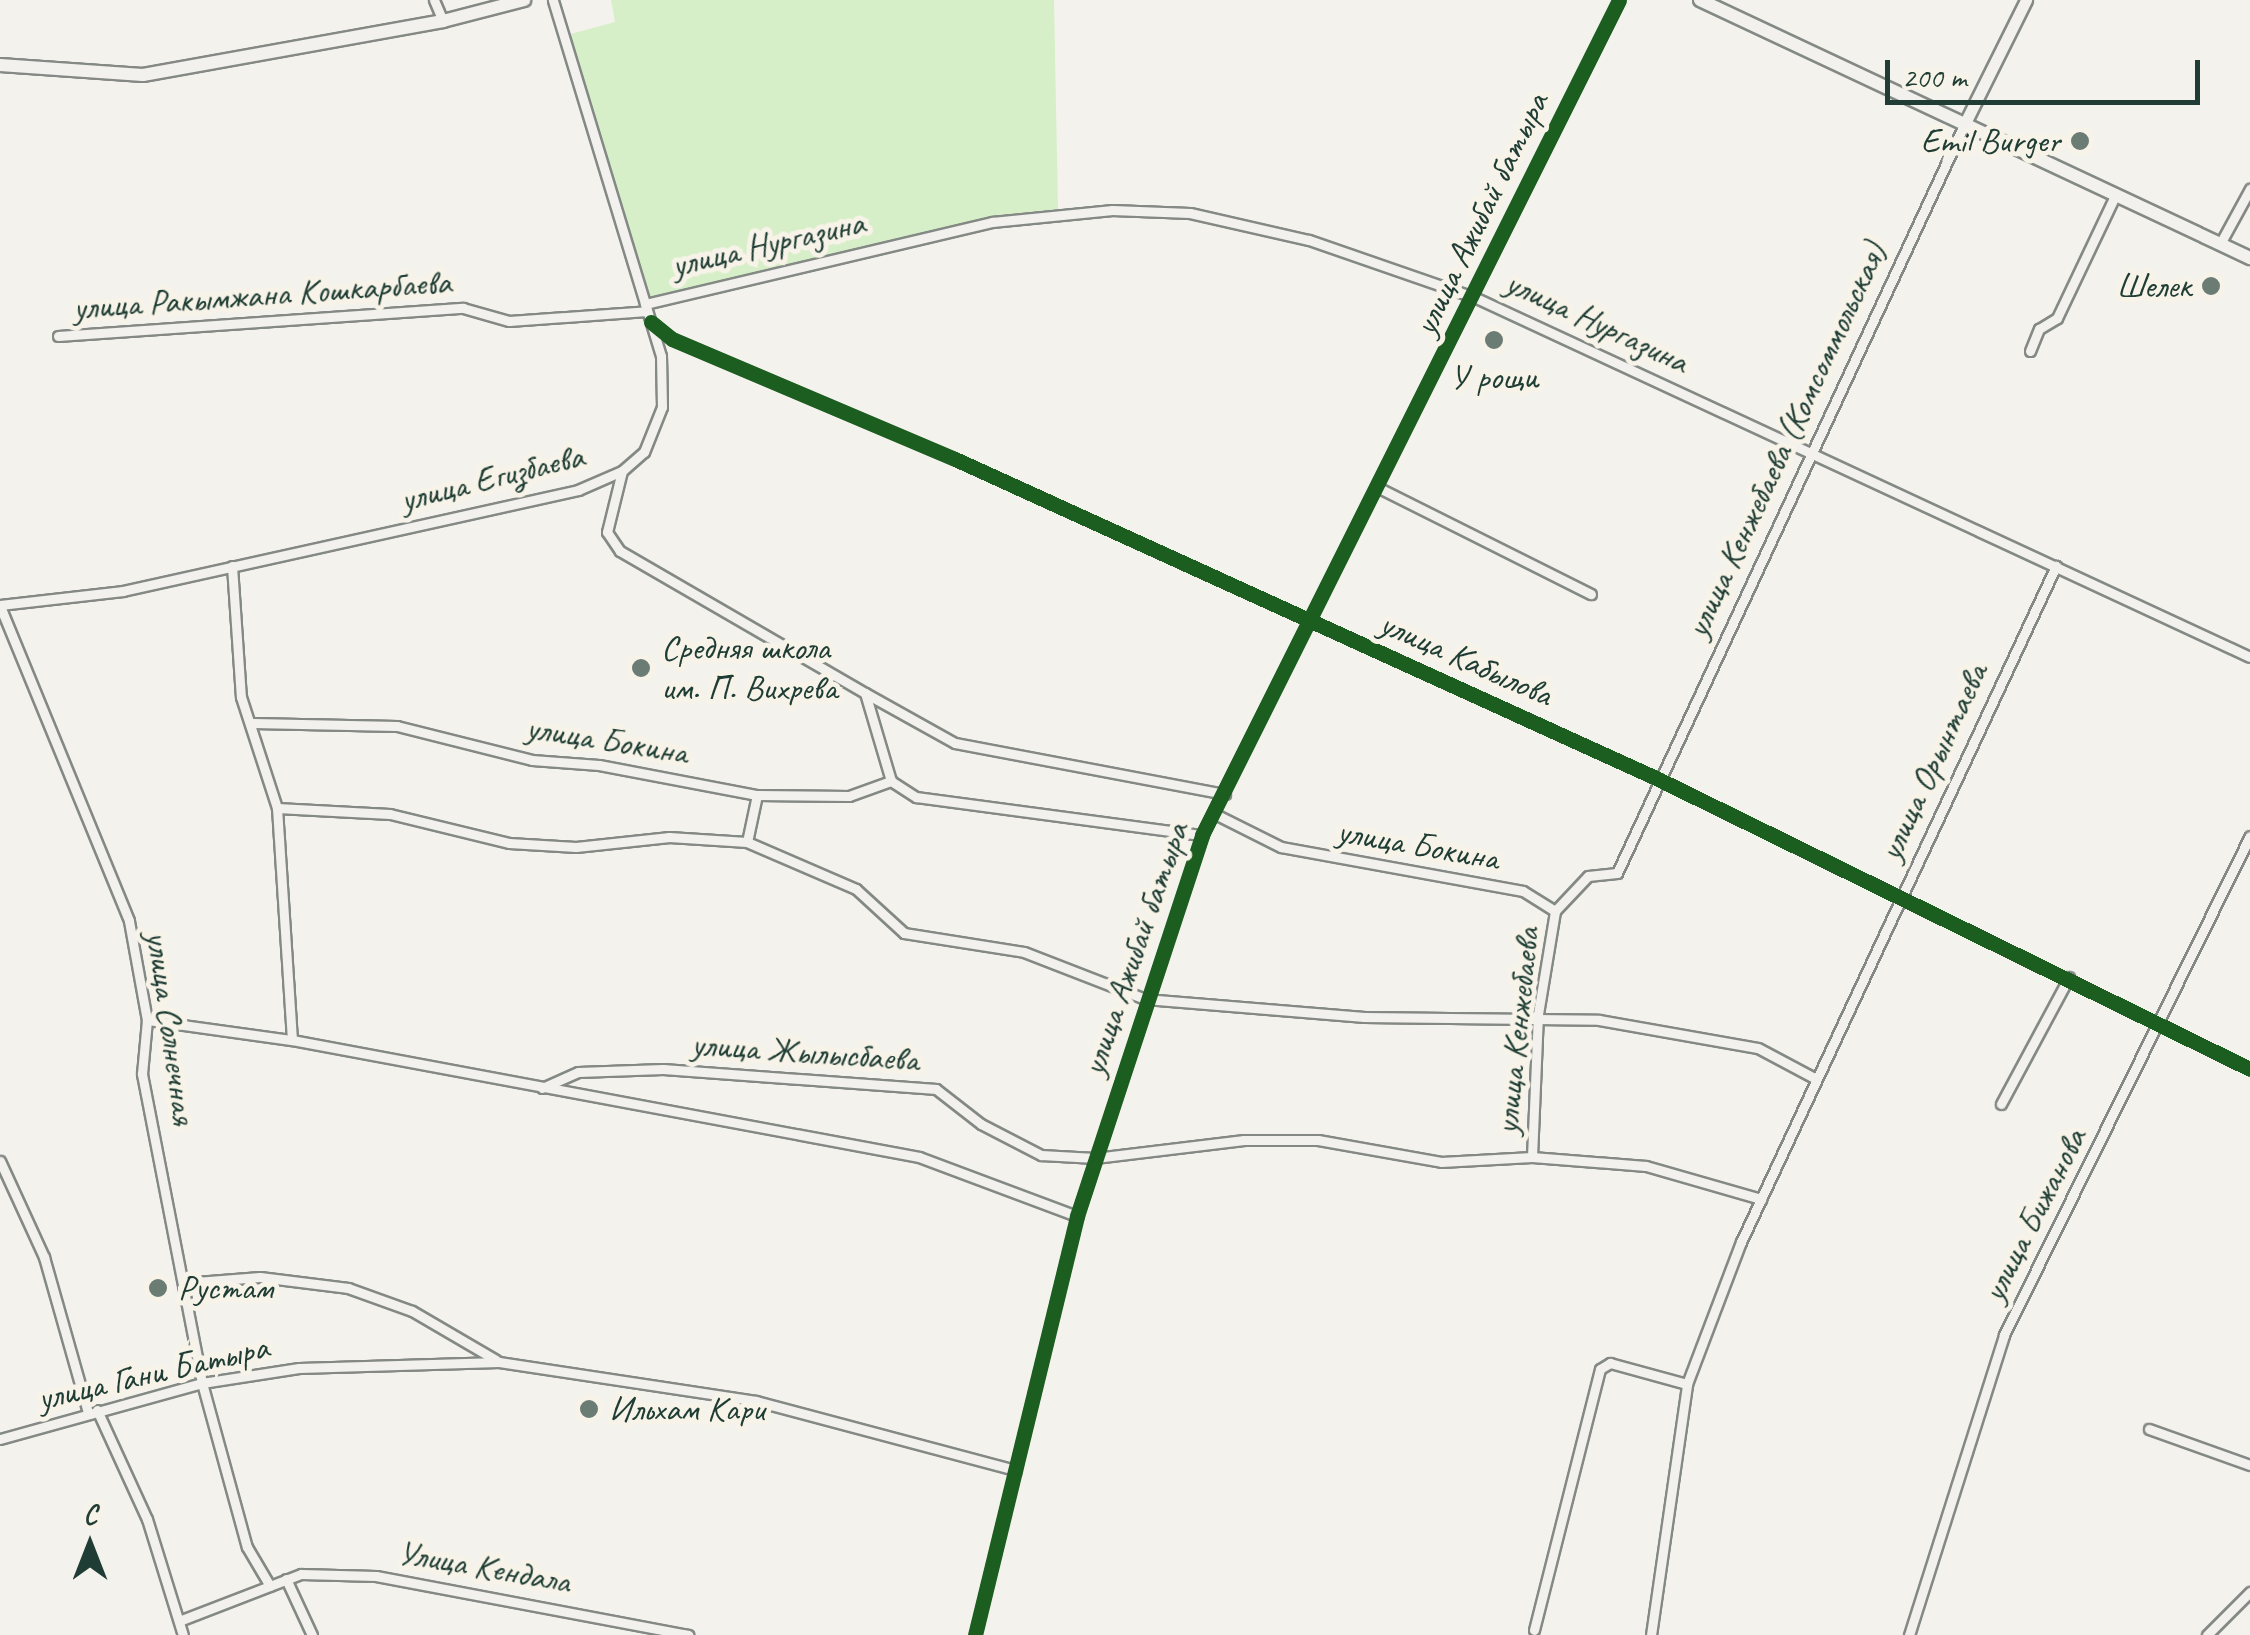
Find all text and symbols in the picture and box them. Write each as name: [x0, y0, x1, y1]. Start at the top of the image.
scale bar: [1890, 40, 2205, 102]
text: 200 m: [1902, 58, 1967, 96]
street label: улица Ажибай батыра: [1404, 85, 1558, 343]
place label: Emil Burger: [1921, 120, 2060, 162]
marker: Emil Burger: [2069, 130, 2091, 152]
street label: улица Нургазина: [668, 202, 868, 286]
street label: улица Кенжебаева (Комсоммольская): [1676, 236, 1896, 644]
street label: улица Ракымжана Кошкарбаева: [74, 261, 450, 329]
street label: улица Нургазина: [1499, 262, 1695, 382]
place label: Шелек: [2116, 265, 2191, 307]
marker: Шелек: [2200, 275, 2222, 297]
marker: У рощи: [1483, 329, 1505, 351]
place label: У рощи: [1450, 356, 1538, 398]
street label: улица Егизбаева: [395, 435, 589, 521]
street label: улица Кабылова: [1374, 602, 1558, 716]
place label: Средняя школа им. П. Вихрева: [661, 627, 837, 709]
marker: Средняя школа им. П. Вихрева: [630, 657, 652, 679]
street label: улица Орынтаева: [1869, 657, 1997, 867]
street label: улица Бокина: [524, 707, 690, 773]
street label: улица Бокина: [1335, 810, 1501, 880]
street label: улица Ажибай батыра: [1072, 816, 1198, 1082]
street label: улица Кенжебаева: [1485, 926, 1549, 1136]
street label: улица Солнечная: [137, 929, 205, 1127]
street label: улица Жылысбаева: [690, 1023, 920, 1081]
street label: улица Бижанова: [1972, 1120, 2096, 1310]
place label: Рустам: [178, 1267, 273, 1309]
marker: Рустам: [147, 1277, 169, 1299]
street label: улица Гани Батыра: [33, 1326, 273, 1420]
place label: Ильхам Кари: [609, 1388, 767, 1430]
marker: Ильхам Кари: [578, 1398, 600, 1420]
north arrow: [40, 1495, 140, 1595]
text: С: [83, 1497, 97, 1532]
street label: Улица Кендала: [396, 1532, 572, 1602]

